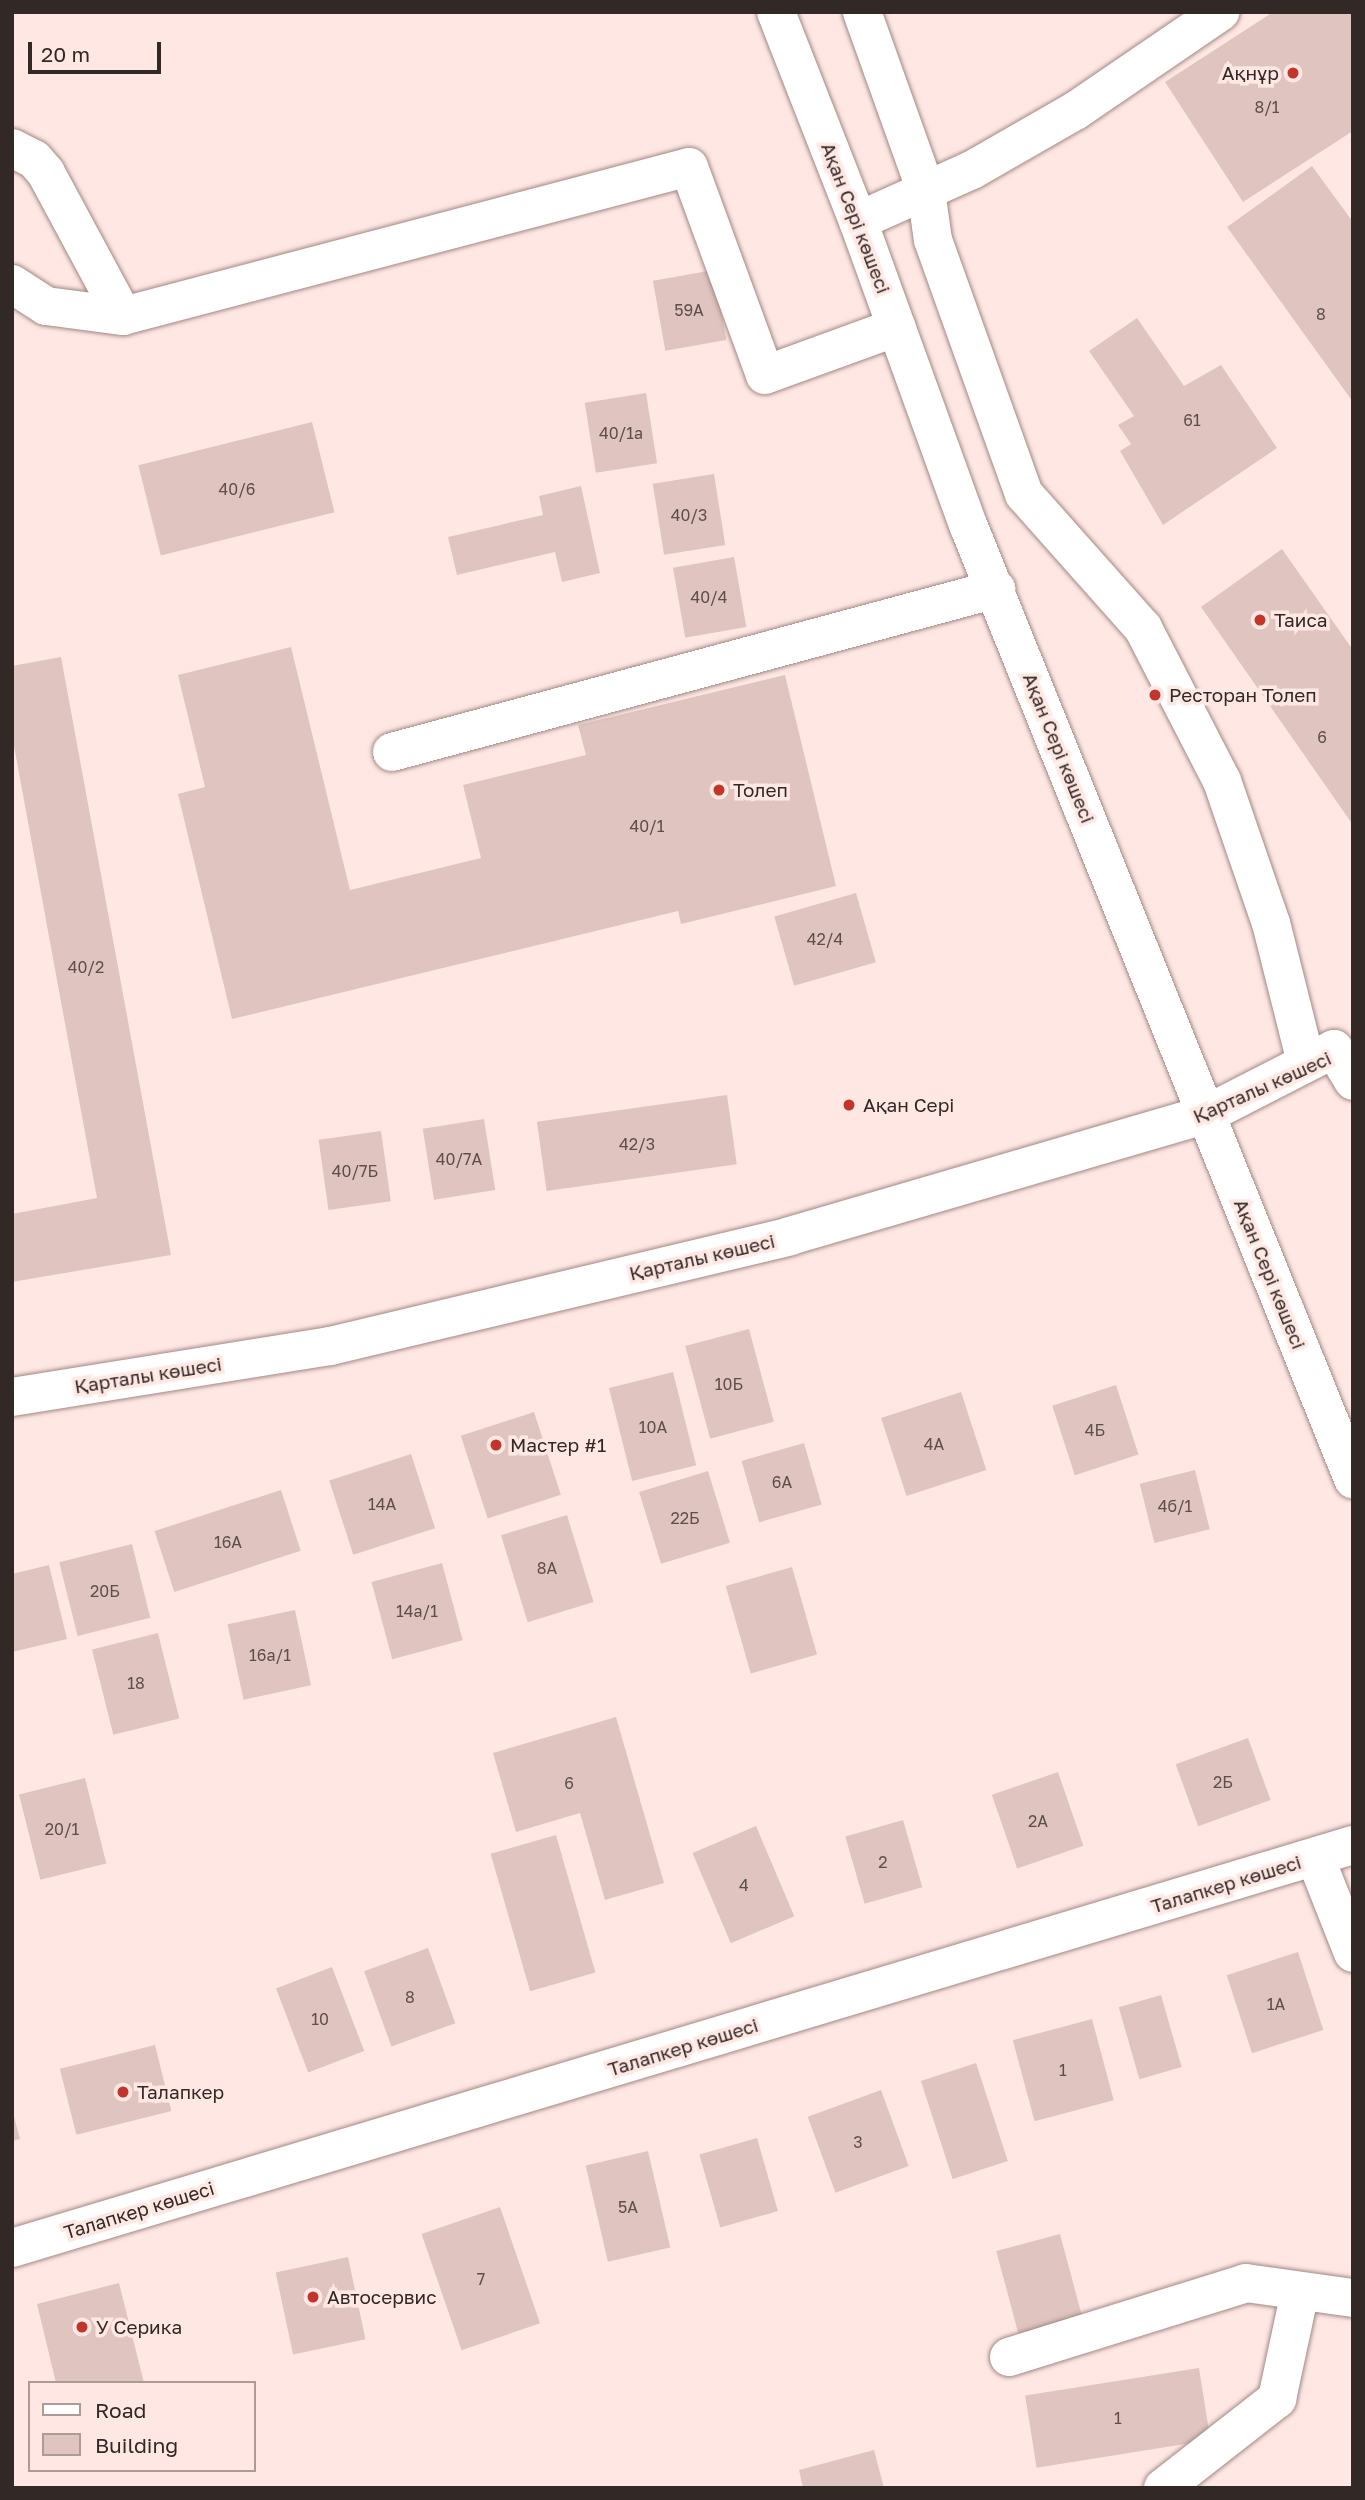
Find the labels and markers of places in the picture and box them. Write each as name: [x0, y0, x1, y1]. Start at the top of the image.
place label: Ақнұр: [1222, 62, 1279, 84]
marker: Ақнұр: [1285, 65, 1301, 81]
place label: Таиса: [1274, 609, 1327, 631]
marker: Таиса: [1252, 612, 1268, 628]
place label: Ресторан Толеп: [1169, 684, 1317, 706]
marker: Ресторан Толеп: [1147, 687, 1163, 703]
place label: Толеп: [733, 779, 788, 801]
marker: Толеп: [711, 782, 727, 798]
place label: Ақан Серi: [863, 1094, 954, 1116]
marker: Ақан Серi: [841, 1097, 857, 1113]
place label: Мастер #1: [510, 1434, 606, 1456]
marker: Мастер #1: [488, 1437, 504, 1453]
place label: Талапкер: [137, 2081, 224, 2103]
marker: Талапкер: [115, 2084, 131, 2100]
place label: Автосервис: [327, 2286, 437, 2308]
marker: Автосервис: [305, 2289, 321, 2305]
place label: У Серика: [96, 2316, 182, 2338]
marker: У Серика: [74, 2319, 90, 2335]

